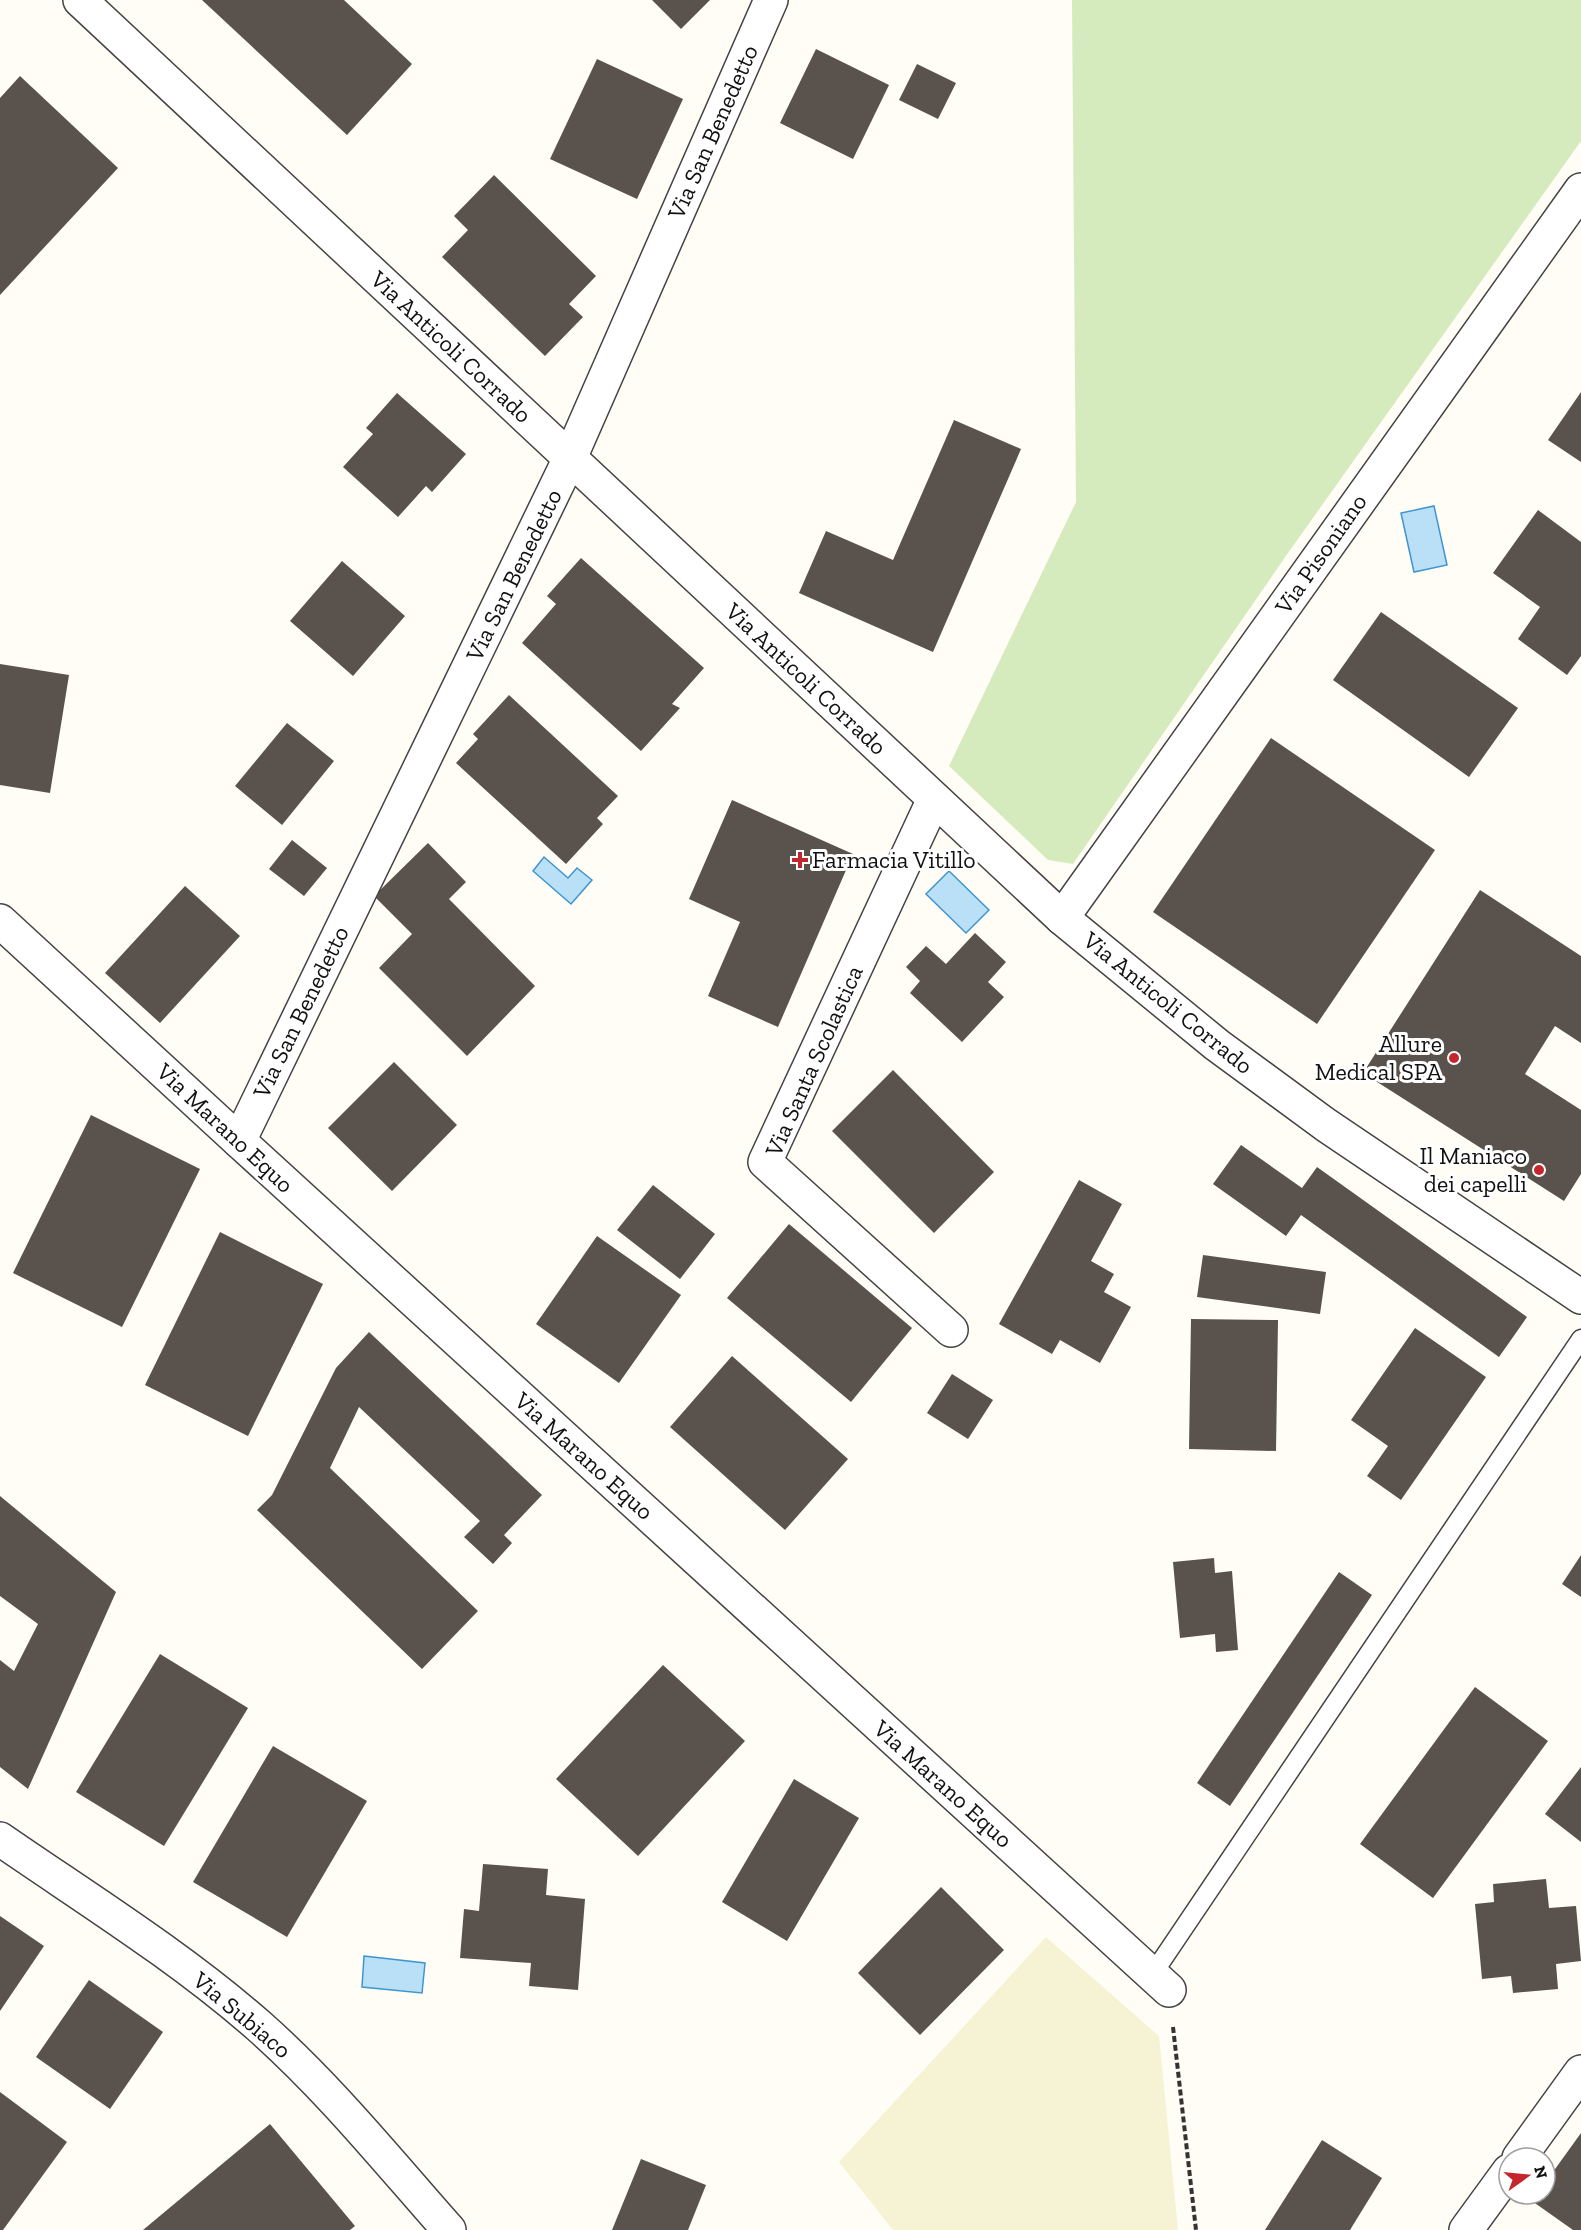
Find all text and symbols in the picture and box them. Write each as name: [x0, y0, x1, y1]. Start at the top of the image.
street label: Via San Benedetto: [661, 40, 764, 224]
street label: Via Anticoli Corrado: [364, 264, 538, 429]
street label: Via San Benedetto: [459, 484, 568, 666]
street label: Via Pisoniano: [1268, 488, 1373, 620]
street label: Via Anticoli Corrado: [719, 596, 893, 761]
place label: Farmacia Vitillo: [812, 845, 976, 874]
marker: Farmacia Vitillo: [793, 853, 807, 867]
street label: Via San Benedetto: [246, 921, 355, 1103]
street label: Via Anticoli Corrado: [1077, 925, 1259, 1080]
street label: Via Santa Scolastica: [758, 960, 869, 1162]
place label: Allure Medical SPA: [1315, 1029, 1442, 1086]
marker: Allure Medical SPA: [1447, 1051, 1461, 1065]
street label: Via Marano Equo: [150, 1056, 300, 1199]
place label: Il Maniaco dei capelli: [1419, 1141, 1527, 1198]
marker: Il Maniaco dei capelli: [1532, 1163, 1546, 1177]
street label: Via Marano Equo: [508, 1385, 660, 1526]
street label: Via Marano Equo: [867, 1713, 1019, 1854]
street label: Via Subiaco: [186, 1964, 297, 2064]
north arrow: [1497, 2146, 1557, 2206]
text: N: [1530, 2164, 1552, 2181]

